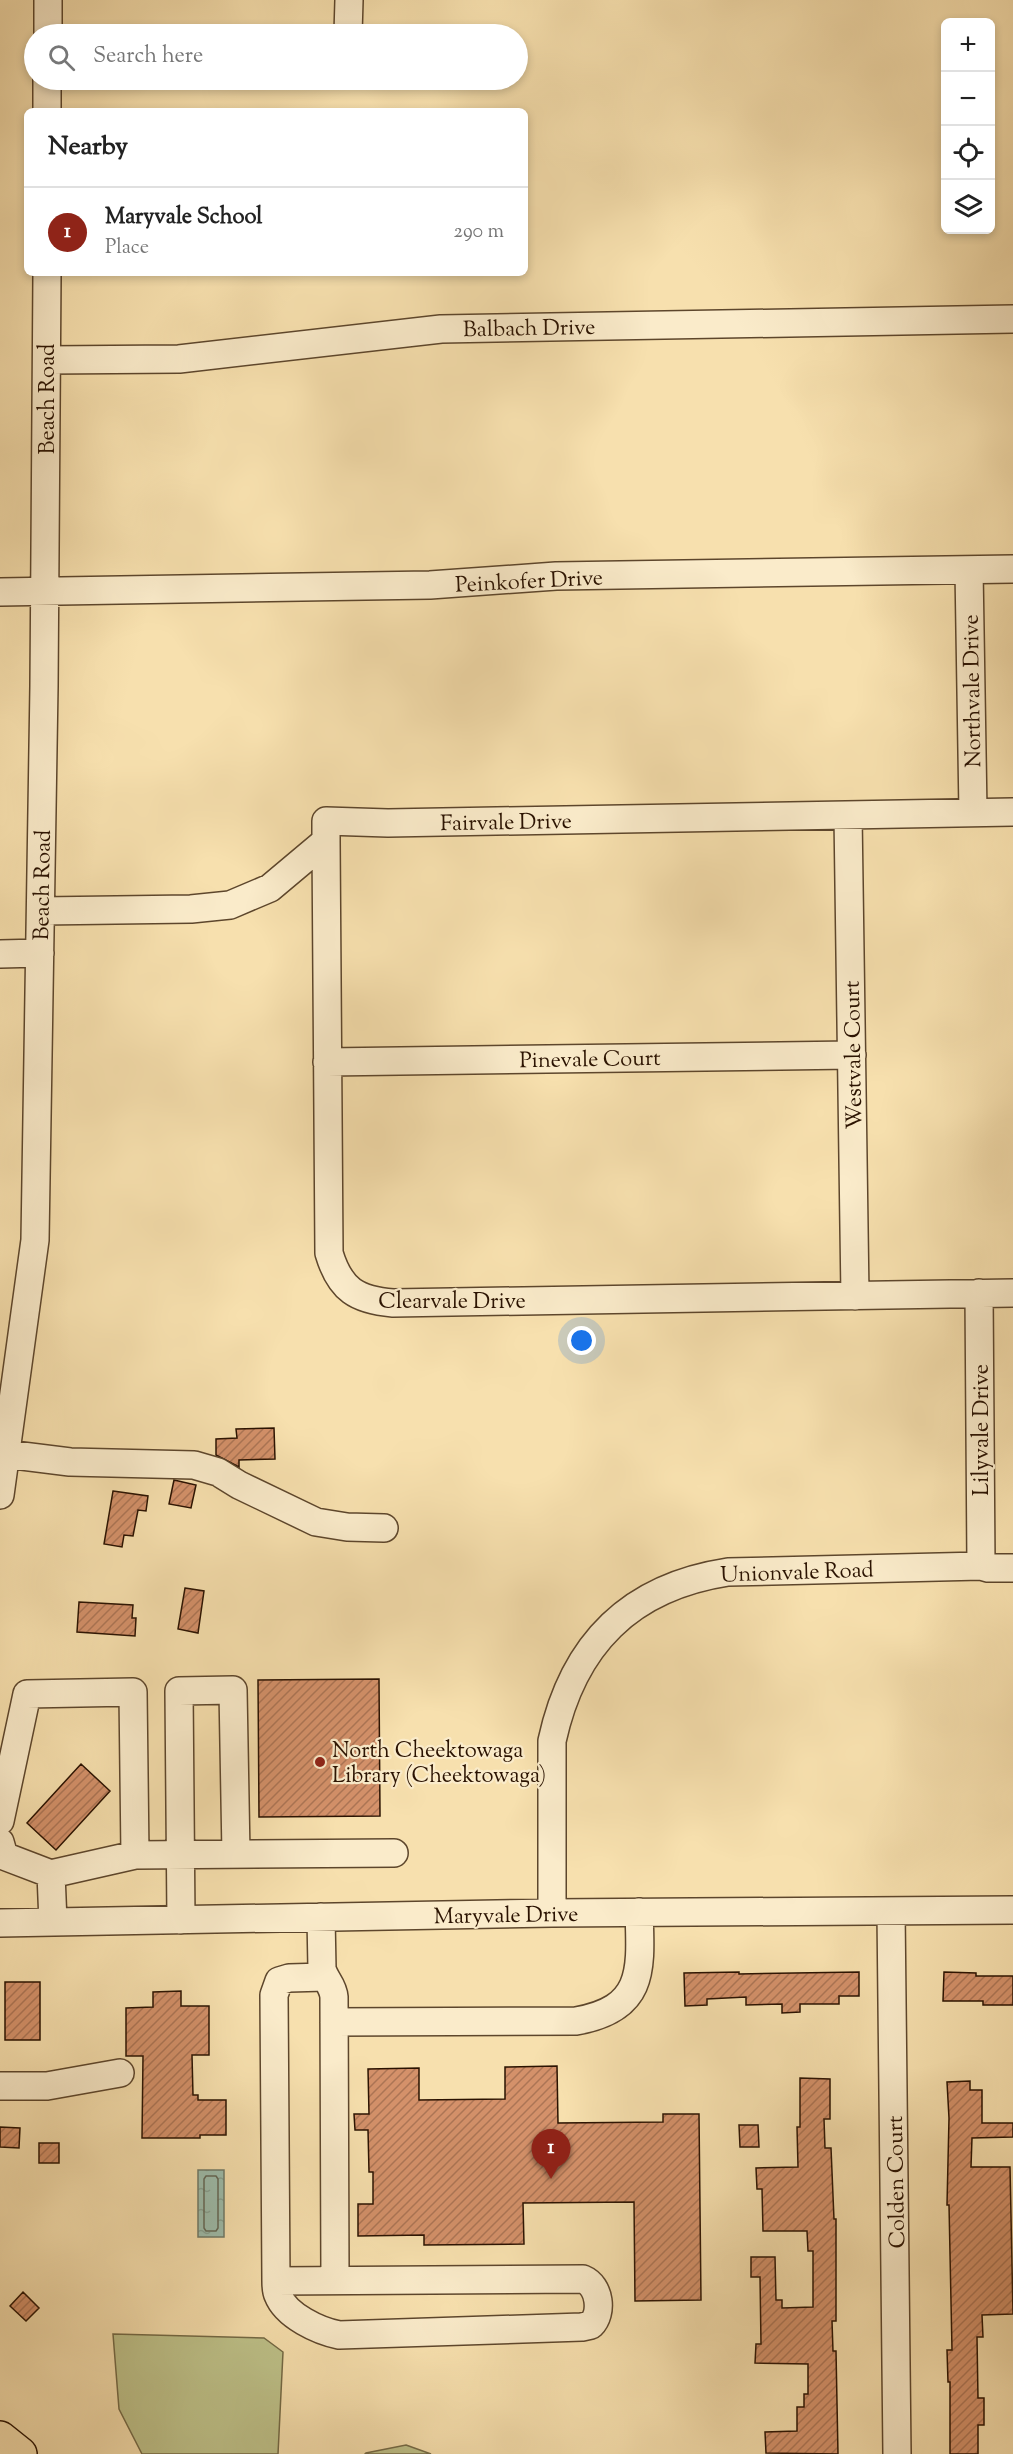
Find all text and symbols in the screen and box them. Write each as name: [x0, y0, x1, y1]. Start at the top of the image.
map controls: [941, 18, 995, 234]
button: +: [941, 18, 995, 72]
search box: [24, 24, 528, 90]
icon: search: [45, 41, 78, 74]
text: Search here: [93, 41, 203, 73]
button: −: [941, 72, 995, 126]
button: locate: [941, 126, 995, 180]
text: Nearby: [48, 129, 128, 166]
button: layers: [941, 180, 995, 234]
text: Maryvale School: [105, 202, 263, 234]
text: 1: [64, 218, 71, 247]
text: 290 m: [454, 218, 504, 247]
text: Place: [105, 234, 149, 263]
street label: Balbach Drive: [463, 313, 596, 347]
street label: Beach Road: [33, 344, 65, 454]
street label: Peinkofer Drive: [454, 563, 604, 603]
street label: Northvale Drive: [957, 614, 991, 768]
street label: Fairvale Drive: [440, 807, 572, 841]
street label: Beach Road: [27, 829, 61, 941]
street label: Westvale Court: [838, 980, 872, 1130]
street label: Pinevale Court: [519, 1044, 661, 1078]
street label: Clearvale Drive: [378, 1287, 526, 1319]
your location: [567, 1326, 596, 1355]
street label: Lilyvale Drive: [967, 1364, 999, 1496]
street label: Unionvale Road: [720, 1555, 874, 1593]
place label: North Cheektowaga Library (Cheektowaga): [332, 1736, 546, 1793]
marker: North Cheektowaga Library (Cheektowaga): [313, 1755, 327, 1769]
street label: Maryvale Drive: [433, 1900, 579, 1934]
street label: Colden Court: [881, 2115, 915, 2249]
pin: 1: [532, 2130, 570, 2179]

